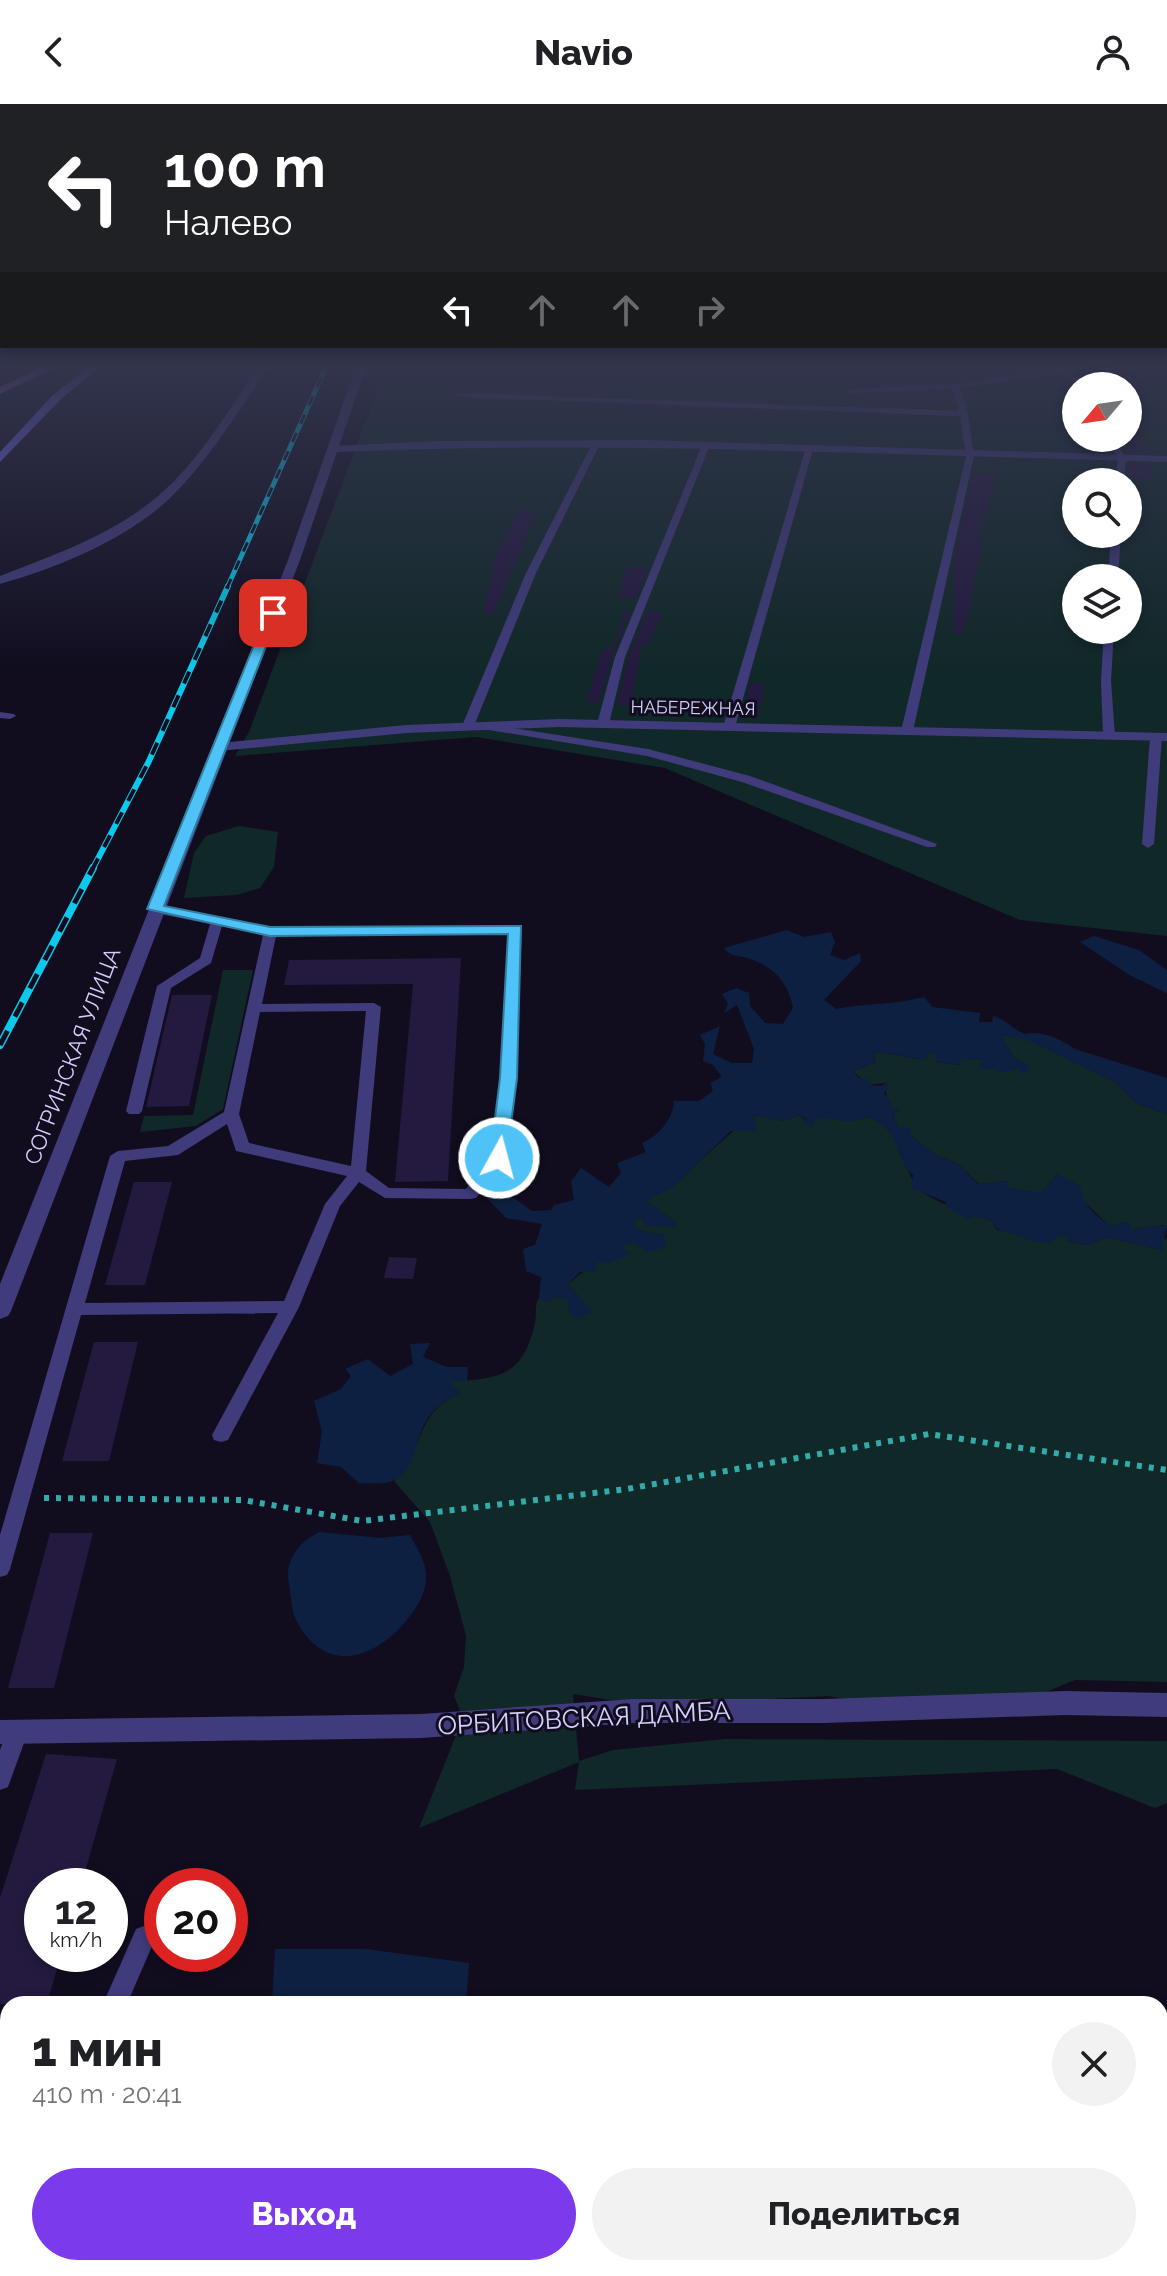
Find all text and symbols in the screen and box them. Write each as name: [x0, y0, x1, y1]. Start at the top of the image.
icon: back: [32, 30, 76, 74]
icon: person: [1091, 30, 1135, 74]
text: Navio: [534, 31, 633, 73]
text: 100 m: [164, 134, 326, 200]
icon: left: [32, 136, 136, 240]
text: Налево: [164, 201, 292, 243]
icon: left: [436, 288, 480, 332]
icon: ahead: [520, 288, 564, 332]
icon: ahead: [604, 288, 648, 332]
icon: right: [688, 288, 732, 332]
north arrow: [1062, 372, 1142, 452]
map controls: [1062, 372, 1142, 644]
button: search: [1062, 468, 1142, 548]
button: layers: [1062, 564, 1142, 644]
pin: [239, 579, 307, 647]
icon: arrive: [251, 591, 295, 635]
street label: НАБЕРЕЖНАЯ: [630, 696, 756, 719]
street label: СОГРИНСКАЯ УЛИЦА: [19, 944, 125, 1168]
position arrow: [457, 1116, 541, 1200]
street label: ОРБИТОВСКАЯ ДАМБА: [437, 1695, 732, 1741]
speed limit sign: 20: [144, 1868, 248, 1972]
text: 12: [55, 1886, 97, 1933]
text: km/h: [50, 1928, 102, 1952]
text: 1 мин: [32, 2021, 163, 2077]
button: close: [1052, 2022, 1136, 2106]
text: 410 m · 20:41: [32, 2079, 182, 2109]
button: Выход: [32, 2168, 576, 2260]
button: Поделиться: [592, 2168, 1136, 2260]

